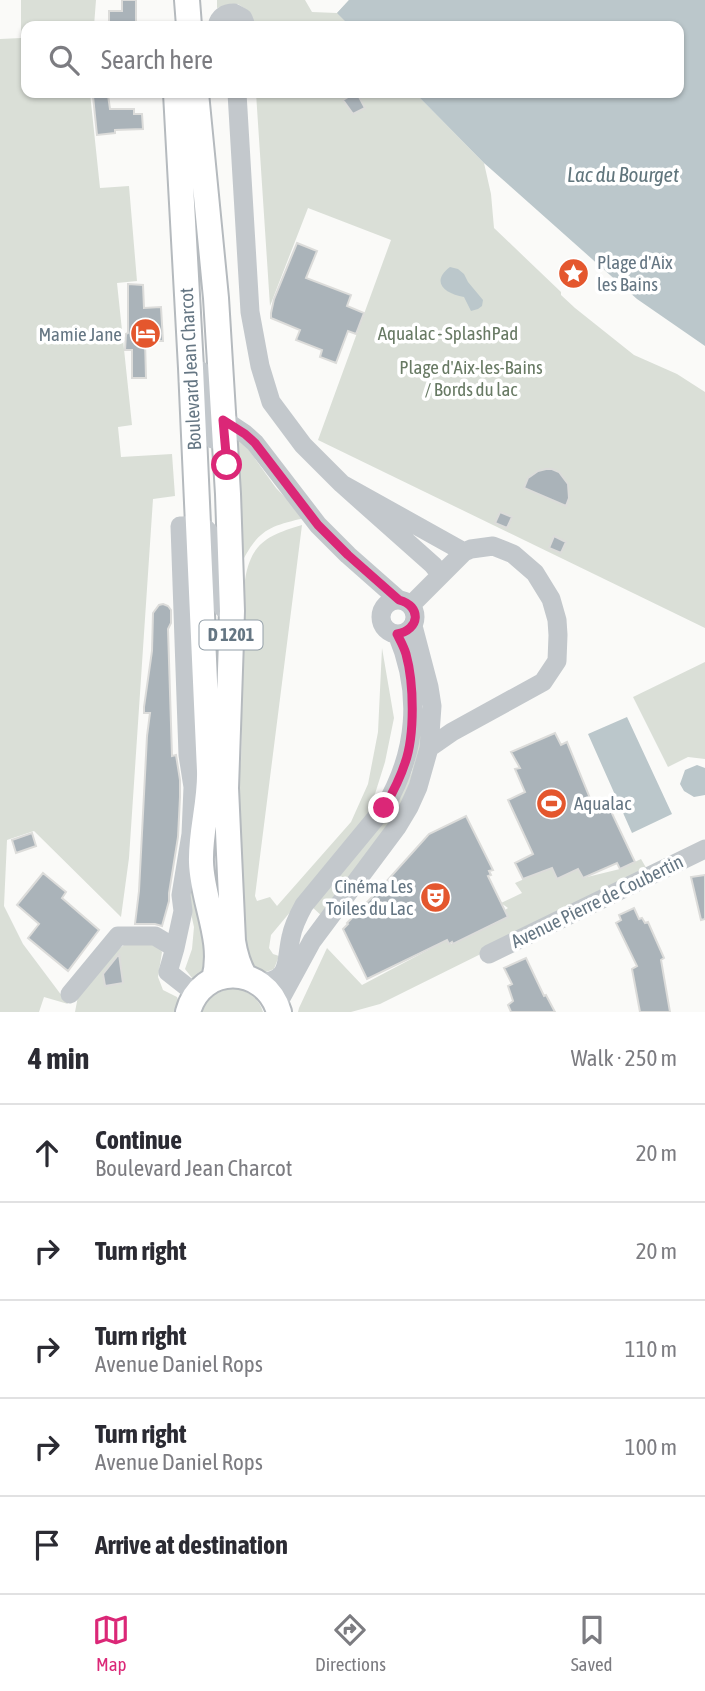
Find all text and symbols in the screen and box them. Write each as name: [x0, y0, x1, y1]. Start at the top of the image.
search box: [21, 21, 684, 98]
icon: search: [45, 41, 83, 79]
text: Search here: [101, 45, 213, 75]
water label: Lac du Bourget: [567, 162, 679, 186]
place label: Plage d'Aix les Bains: [597, 251, 673, 295]
place icon: Plage d'Aix les Bains: [557, 256, 591, 290]
street label: Boulevard Jean Charcot: [175, 287, 205, 451]
hotel icon: Mamie Jane: [128, 317, 162, 351]
park label: Aqualac - SplashPad: [378, 322, 518, 344]
place label: Mamie Jane: [38, 323, 122, 345]
park label: Plage d'Aix-les-Bains / Bords du lac: [399, 356, 543, 400]
route start: [211, 449, 242, 480]
road number: D 1201: [200, 620, 262, 650]
sports icon: Aqualac: [534, 786, 568, 820]
route end: [368, 792, 399, 823]
place label: Aqualac: [574, 792, 632, 814]
street label: Avenue Pierre de Coubertin: [507, 850, 687, 952]
place label: Cinéma Les Toiles du Lac: [326, 875, 414, 919]
theatre icon: Cinéma Les Toiles du Lac: [419, 880, 453, 914]
text: 4 min: [28, 1041, 89, 1075]
text: Walk · 250 m: [571, 1045, 677, 1071]
text: Continue: [95, 1125, 182, 1155]
icon: ahead: [28, 1134, 66, 1172]
text: 20 m: [636, 1140, 677, 1166]
text: Boulevard Jean Charcot: [95, 1155, 292, 1181]
icon: right: [28, 1232, 66, 1270]
text: Turn right: [95, 1236, 186, 1266]
text: 20 m: [636, 1238, 677, 1264]
text: Turn right: [95, 1321, 186, 1351]
icon: right: [28, 1330, 66, 1368]
text: 110 m: [625, 1336, 677, 1362]
text: Avenue Daniel Rops: [95, 1351, 263, 1377]
text: Turn right: [95, 1419, 186, 1449]
icon: right: [28, 1428, 66, 1466]
text: 100 m: [625, 1434, 677, 1460]
text: Avenue Daniel Rops: [95, 1449, 263, 1475]
icon: arrive: [28, 1526, 66, 1564]
text: Arrive at destination: [95, 1530, 288, 1560]
tab: Map: [92, 1611, 130, 1675]
tab: Directions: [315, 1611, 386, 1675]
tab: Saved: [571, 1611, 613, 1675]

